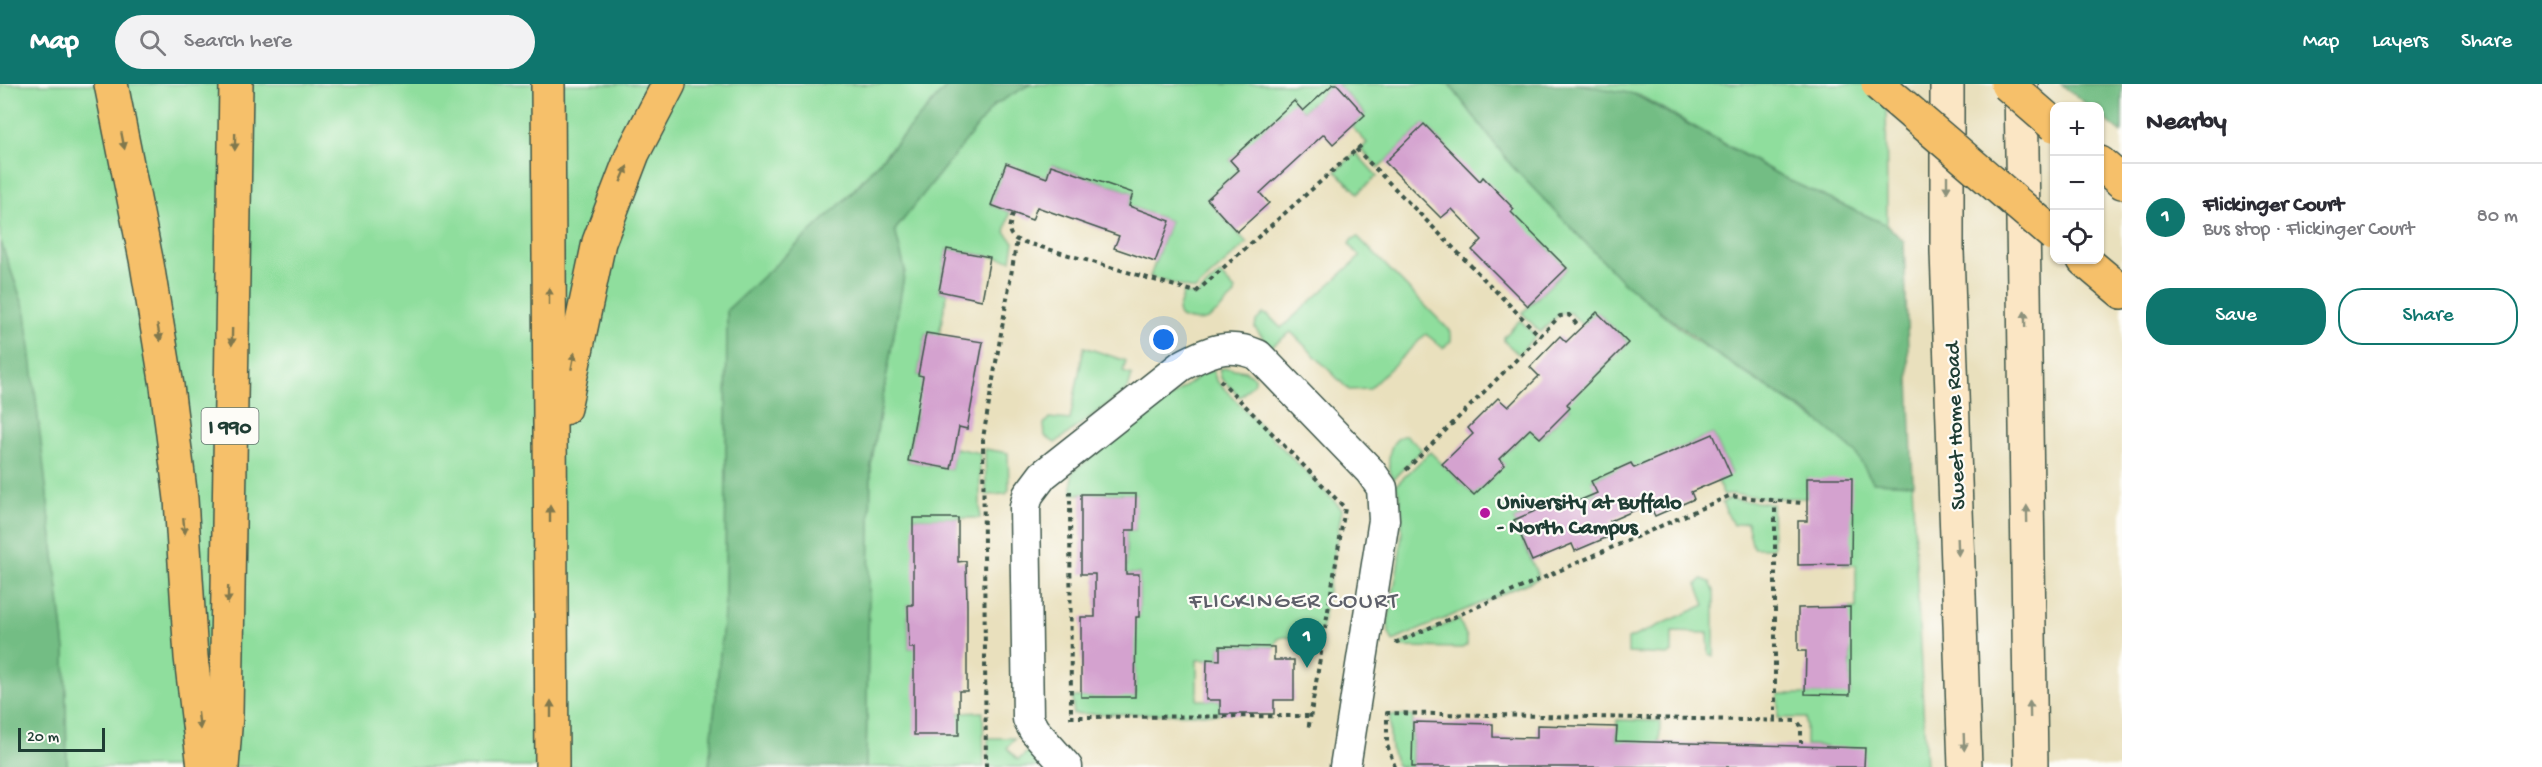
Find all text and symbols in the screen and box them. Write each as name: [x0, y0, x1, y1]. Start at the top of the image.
search box: [115, 15, 535, 69]
text: Map: [30, 26, 79, 59]
icon: search: [136, 26, 169, 59]
text: Search here: [184, 29, 292, 55]
text: Map: [2303, 30, 2339, 55]
text: Layers: [2372, 30, 2428, 55]
text: Share: [2461, 30, 2512, 55]
map controls: [2050, 102, 2104, 264]
button: +: [2050, 102, 2104, 156]
text: Nearby: [2146, 108, 2227, 139]
one-way arrow: [119, 132, 128, 151]
one-way arrow: [230, 133, 240, 152]
button: −: [2050, 156, 2104, 210]
one-way arrow: [620, 165, 629, 183]
one-way arrow: [1942, 175, 1952, 194]
text: Flickinger Court: [2203, 193, 2344, 219]
text: 1: [2161, 206, 2170, 229]
text: 80 m: [2477, 206, 2518, 229]
button: locate: [2050, 210, 2104, 264]
text: Bus stop · Flickinger Court: [2203, 219, 2414, 242]
one-way arrow: [544, 287, 554, 306]
button: Save: [2146, 288, 2326, 345]
button: Share: [2338, 288, 2518, 345]
one-way arrow: [2020, 309, 2029, 328]
one-way arrow: [154, 324, 163, 343]
your location: [1149, 325, 1178, 354]
one-way arrow: [227, 328, 236, 347]
street label: Sweet Home Road: [1941, 339, 1973, 510]
one-way arrow: [569, 352, 578, 371]
road number: I 990: [202, 408, 258, 444]
place label: University at Buffalo - North Campus: [1497, 491, 1682, 542]
one-way arrow: [545, 504, 555, 523]
one-way arrow: [2022, 504, 2032, 523]
marker: University at Buffalo - North Campus: [1478, 506, 1492, 520]
one-way arrow: [179, 517, 188, 536]
one-way arrow: [1953, 538, 1962, 557]
one-way arrow: [223, 586, 232, 605]
district label: FLICKINGER COURT: [1188, 588, 1399, 617]
pin: 1: [1288, 618, 1326, 668]
one-way arrow: [546, 699, 556, 718]
one-way arrow: [2025, 699, 2035, 718]
one-way arrow: [194, 711, 203, 730]
scale bar: [18, 725, 105, 752]
text: 20 m: [27, 729, 59, 748]
one-way arrow: [1960, 733, 1969, 752]

